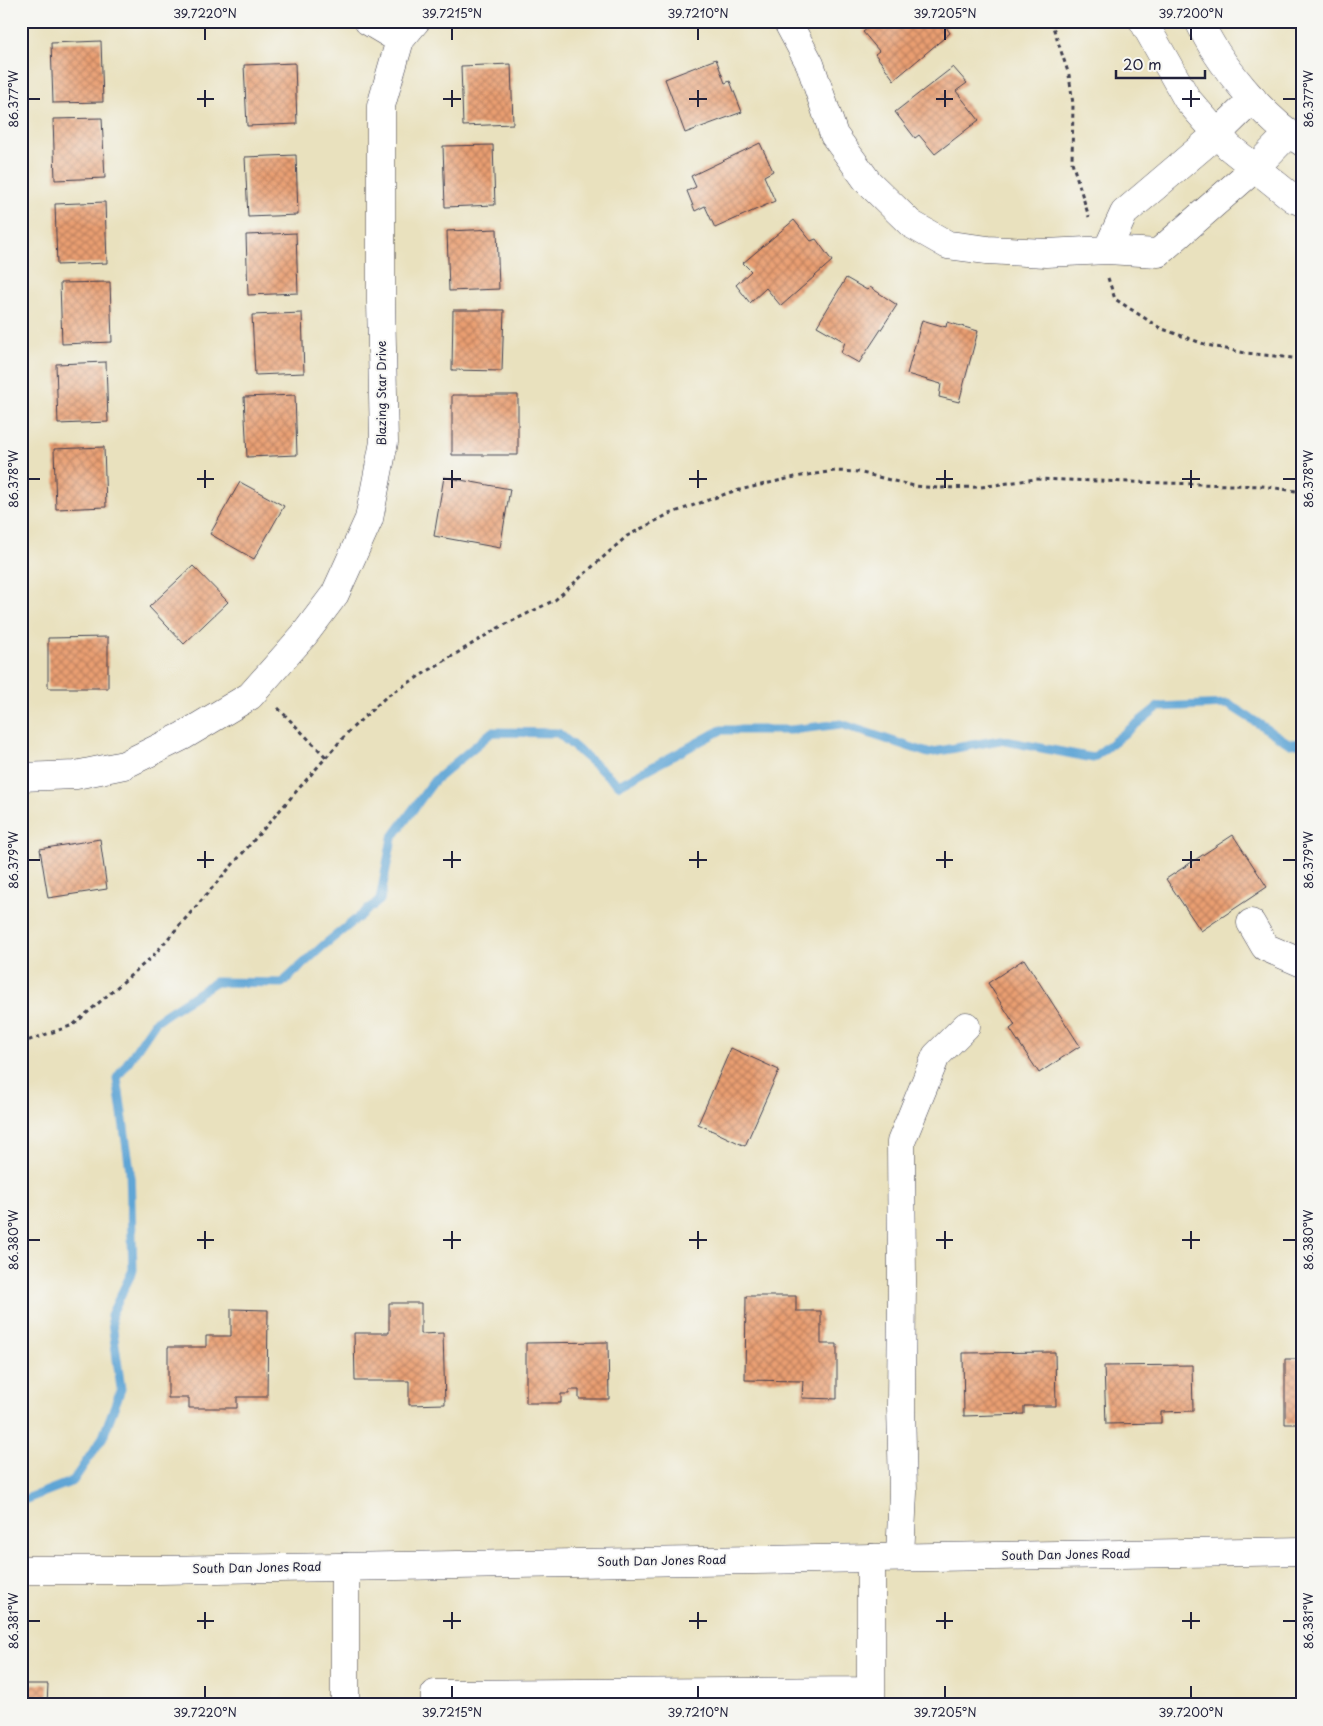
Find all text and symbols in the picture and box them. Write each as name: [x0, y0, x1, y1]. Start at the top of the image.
text: 39.7220°N: [173, 4, 237, 22]
text: 39.7215°N: [422, 4, 482, 22]
text: 39.7210°N: [667, 4, 729, 22]
text: 39.7205°N: [913, 4, 977, 22]
text: 39.7200°N: [1159, 4, 1223, 22]
scale bar: [1116, 48, 1204, 80]
text: 20 m: [1123, 52, 1162, 75]
text: 86.377°W: [4, 70, 22, 128]
text: 86.377°W: [1299, 70, 1317, 128]
street label: Blazing Star Drive: [372, 341, 390, 445]
text: 86.378°W: [4, 449, 22, 508]
text: 86.378°W: [1299, 449, 1317, 508]
text: 86.379°W: [4, 830, 22, 889]
text: 86.379°W: [1299, 830, 1317, 889]
text: 86.380°W: [4, 1209, 22, 1270]
text: 86.380°W: [1299, 1209, 1317, 1270]
street label: South Dan Jones Road: [1001, 1544, 1131, 1564]
street label: South Dan Jones Road: [597, 1550, 727, 1570]
street label: South Dan Jones Road: [192, 1557, 322, 1577]
text: 86.381°W: [4, 1592, 22, 1649]
text: 86.381°W: [1299, 1592, 1317, 1649]
text: 39.7220°N: [173, 1703, 237, 1721]
text: 39.7215°N: [422, 1703, 482, 1721]
text: 39.7210°N: [667, 1703, 729, 1721]
text: 39.7205°N: [913, 1703, 977, 1721]
text: 39.7200°N: [1159, 1703, 1223, 1721]

